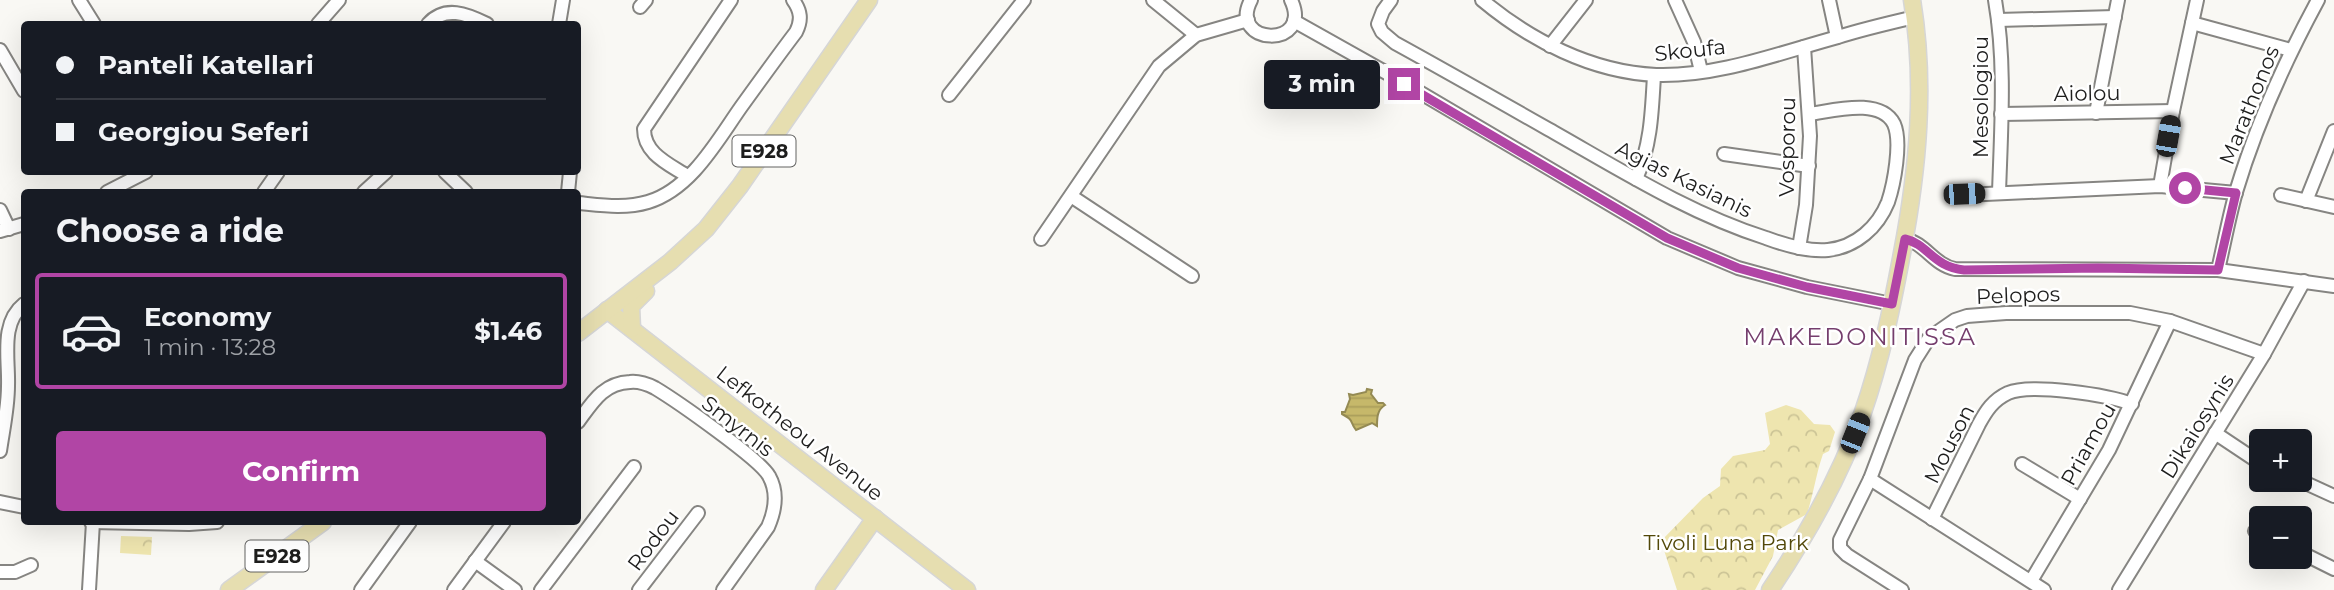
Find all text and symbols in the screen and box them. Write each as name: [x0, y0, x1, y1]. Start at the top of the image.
street label: Skoufa: [1653, 34, 1727, 66]
street label: Mesologiou: [1968, 36, 1993, 158]
street label: Marathonos: [2214, 42, 2284, 168]
text: Panteli Katellari: [98, 49, 314, 81]
callout: 3 min: [1264, 60, 1380, 108]
route end: [1388, 68, 1420, 100]
text: 3 min: [1288, 70, 1356, 98]
street label: Aiolou: [2053, 80, 2121, 106]
street label: Vosporou: [1774, 97, 1800, 197]
car: [2155, 113, 2182, 159]
text: Georgiou Seferi: [98, 116, 309, 148]
street label: Agias Kasianis: [1612, 135, 1756, 223]
road number: E928: [732, 136, 796, 167]
route start: [2169, 172, 2201, 204]
car: [1943, 183, 1986, 205]
text: Choose a ride: [56, 211, 284, 250]
street label: Pelopos: [1976, 281, 2060, 309]
icon: car: [60, 300, 123, 363]
text: Economy: [144, 301, 271, 333]
text: $1.46: [474, 315, 542, 347]
district label: MAKEDONITISSA: [1743, 322, 1977, 351]
text: 1 min · 13:28: [144, 333, 276, 361]
street label: Lefkotheou Avenue: [712, 360, 888, 506]
street label: Dikaiosynis: [2155, 369, 2239, 483]
street label: Smyrnis: [697, 390, 779, 462]
street label: Priamou: [2055, 398, 2121, 490]
street label: Mouson: [1919, 400, 1979, 488]
car: [1838, 410, 1873, 456]
map controls: [2249, 429, 2312, 569]
button: +: [2249, 429, 2312, 492]
button: Confirm: [56, 431, 546, 511]
street label: Rodou: [622, 505, 684, 575]
button: −: [2249, 506, 2312, 569]
park label: Tivoli Luna Park: [1643, 530, 1809, 555]
road number: E928: [246, 540, 308, 572]

